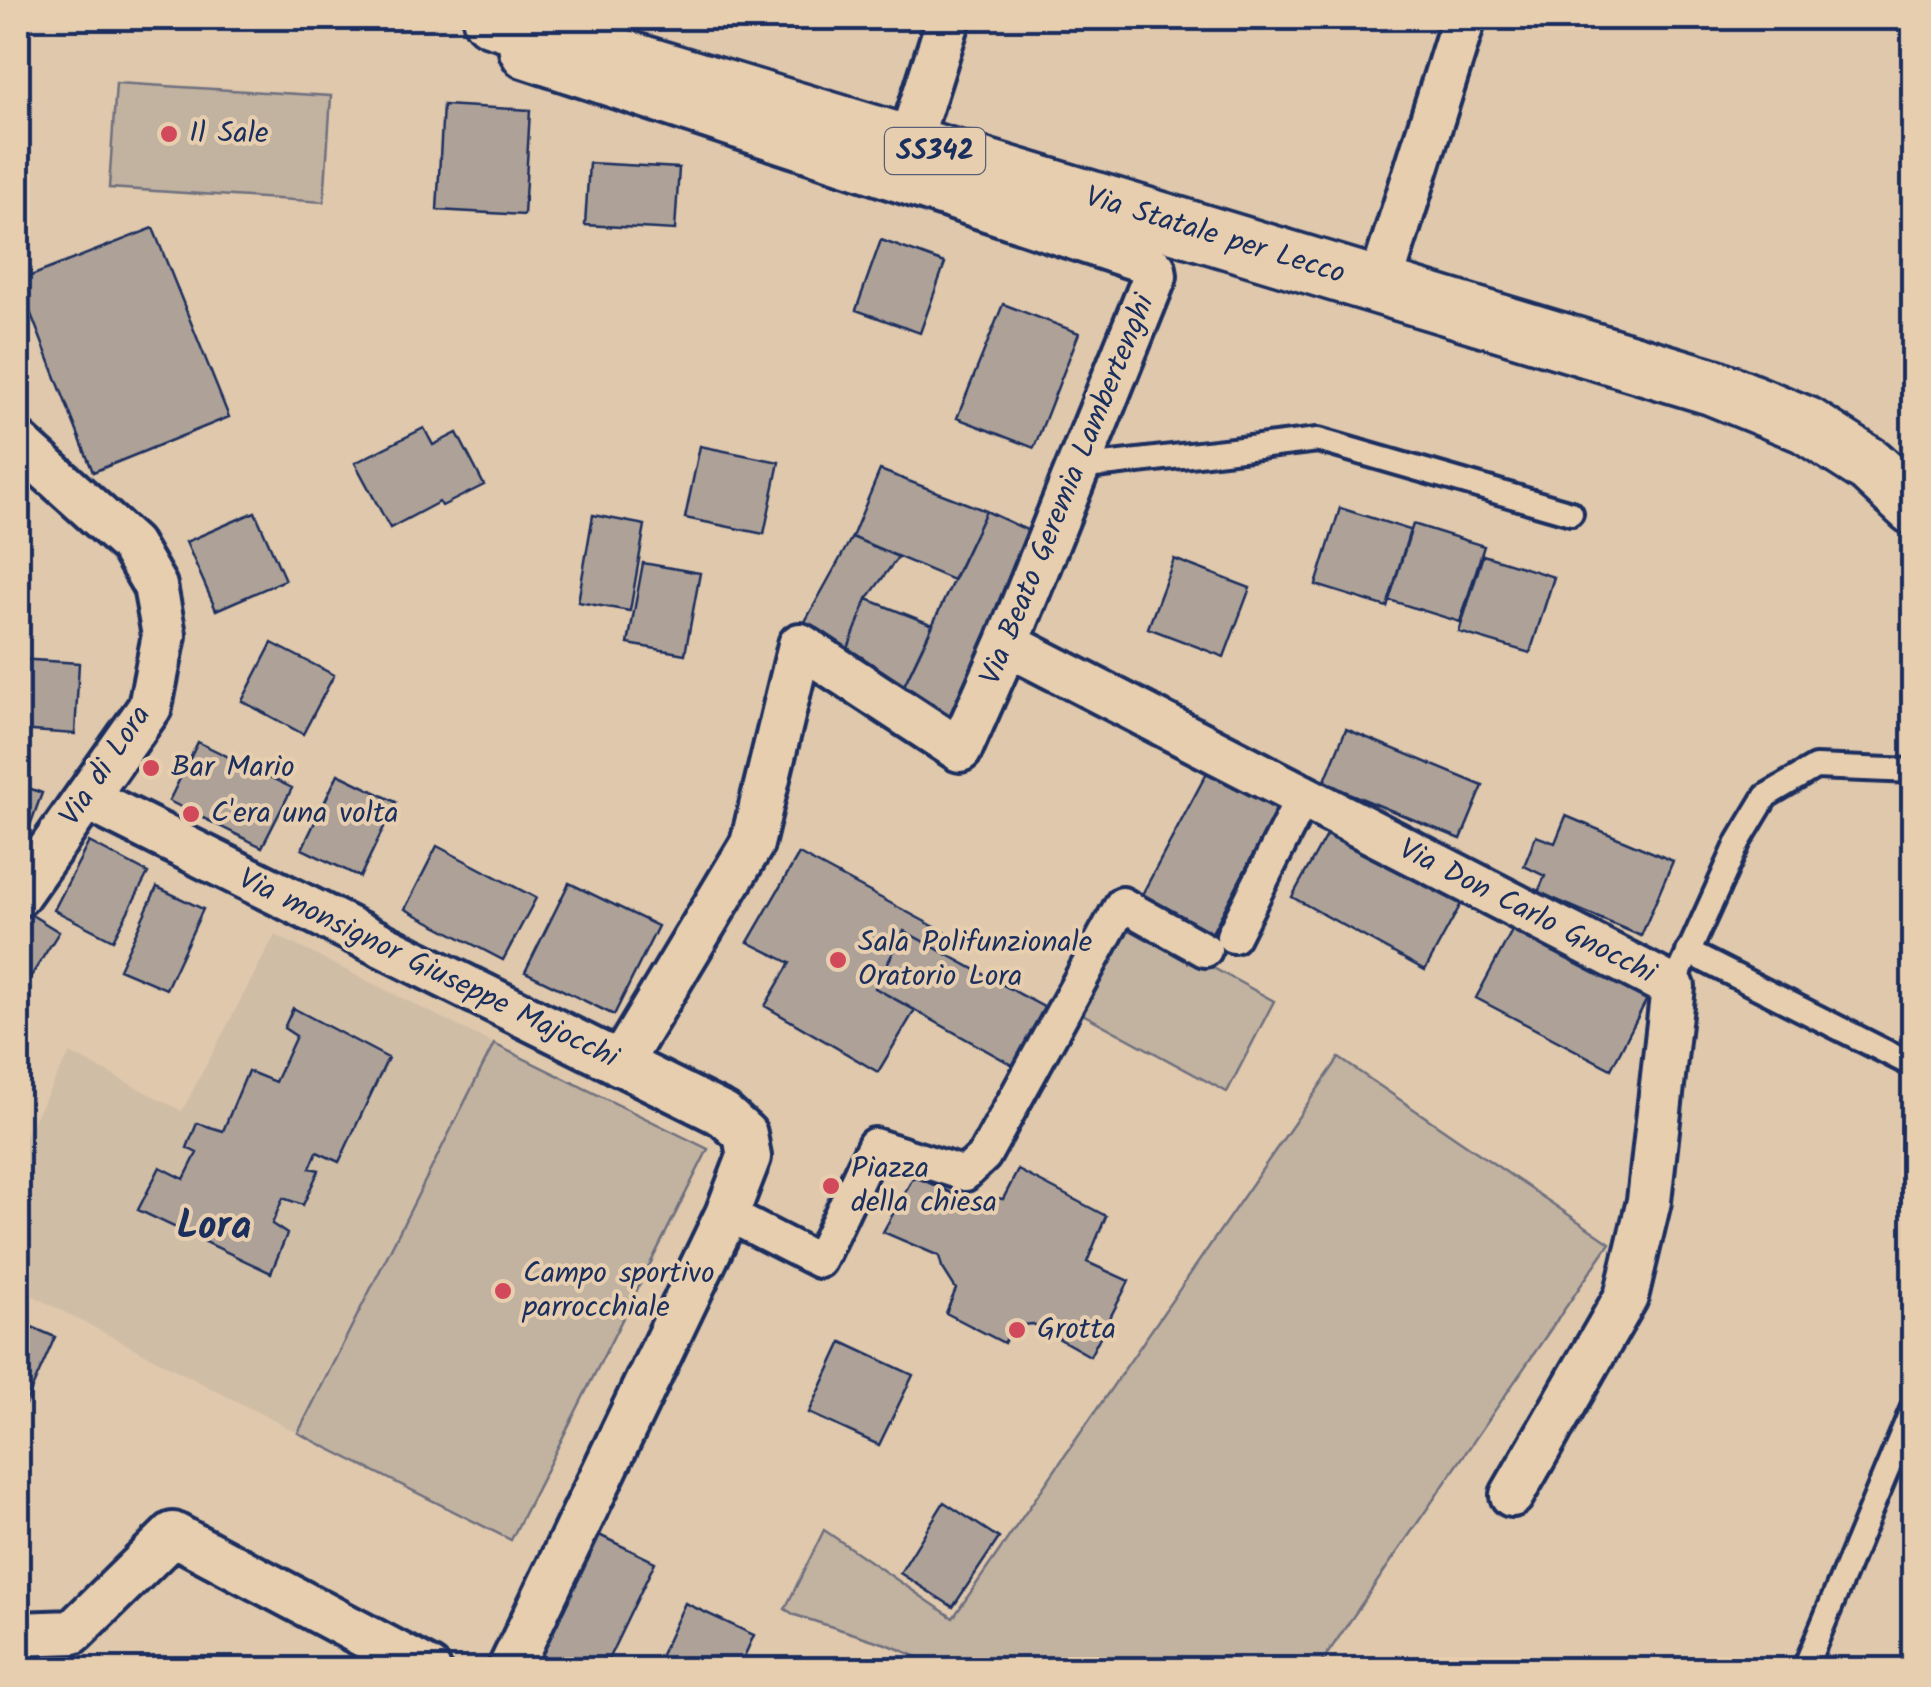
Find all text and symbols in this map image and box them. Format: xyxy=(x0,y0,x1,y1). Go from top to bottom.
place label: Il Sale xyxy=(189,110,269,158)
marker: Il Sale xyxy=(158,123,180,145)
road number: SS342 xyxy=(885,128,985,174)
street label: Via Statale per Lecco xyxy=(1079,174,1351,298)
street label: Via Beato Geremia Lambertenghi xyxy=(968,286,1169,693)
street label: Via di Lora xyxy=(48,696,164,836)
place label: Bar Mario xyxy=(171,744,295,792)
marker: Bar Mario xyxy=(140,757,162,779)
place label: C'era una volta xyxy=(211,790,399,838)
marker: C'era una volta xyxy=(180,803,202,825)
street label: Via Don Carlo Gnocchi xyxy=(1390,826,1666,998)
street label: Via monsignor Giuseppe Majocchi xyxy=(230,856,628,1083)
place label: Sala Polifunzionale Oratorio Lora xyxy=(858,919,1092,1001)
marker: Sala Polifunzionale Oratorio Lora xyxy=(827,949,849,971)
place label: Piazza della chiesa xyxy=(851,1145,997,1227)
marker: Piazza della chiesa xyxy=(820,1175,842,1197)
district label: Lora xyxy=(177,1195,251,1259)
place label: Campo sportivo parrocchiale xyxy=(521,1250,715,1332)
marker: Campo sportivo parrocchiale xyxy=(492,1280,514,1302)
place label: Grotta xyxy=(1037,1306,1116,1354)
marker: Grotta xyxy=(1006,1319,1028,1341)

